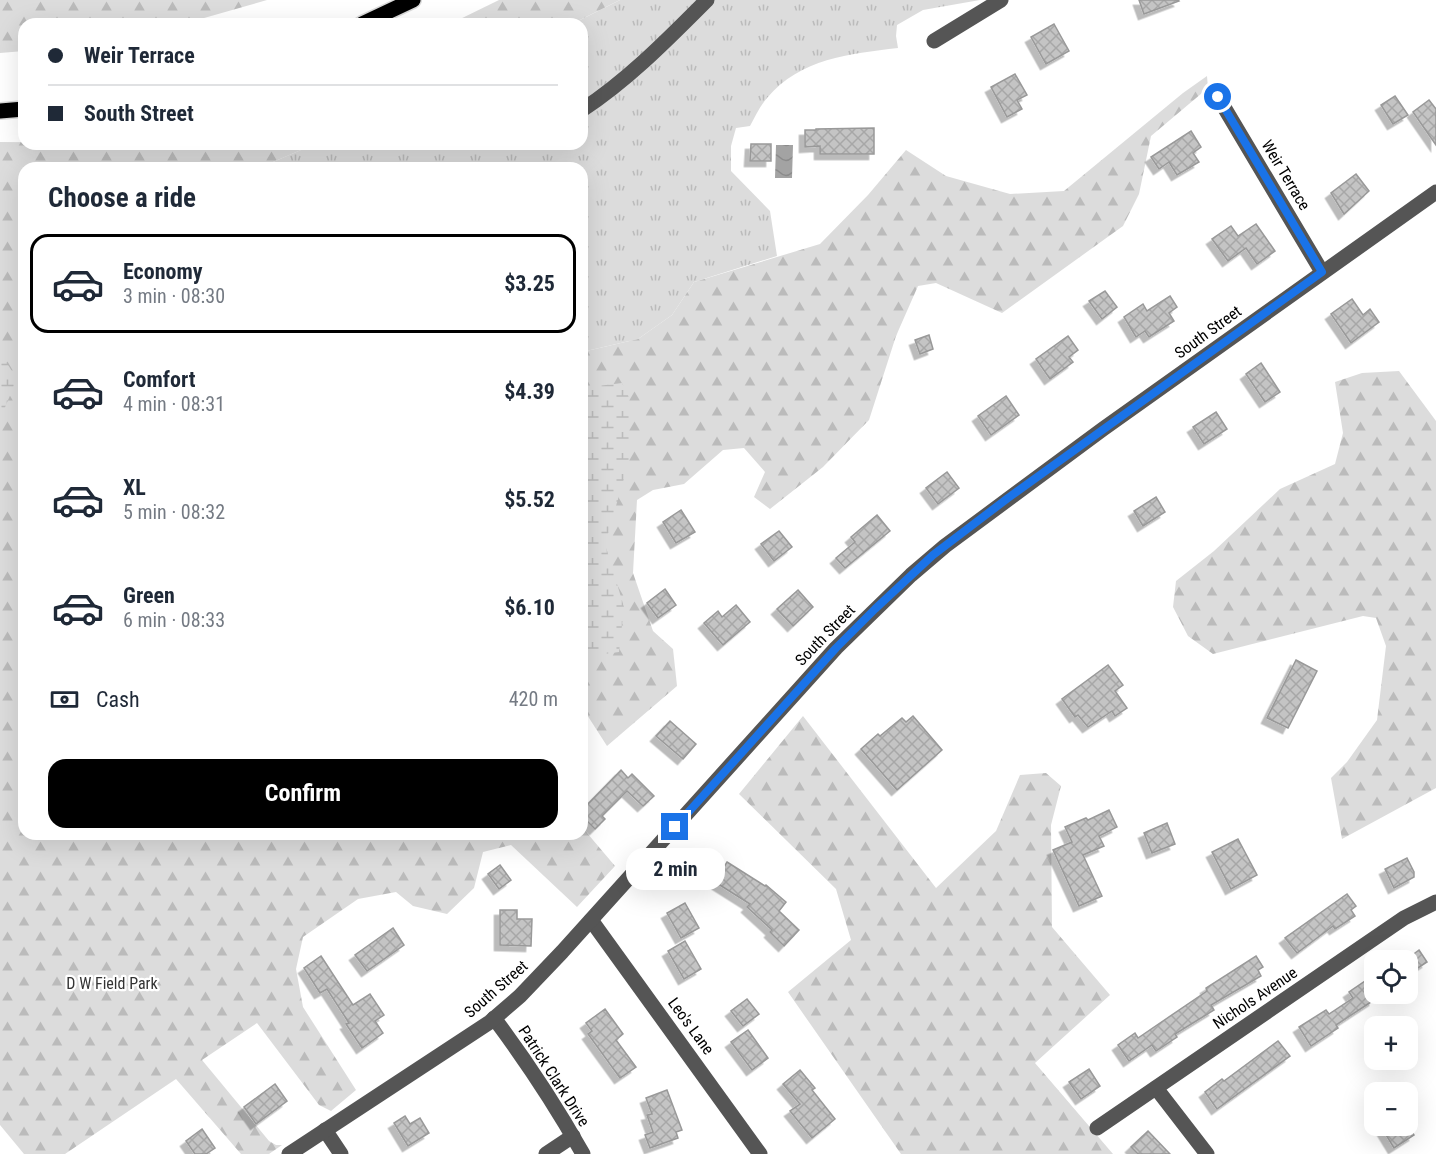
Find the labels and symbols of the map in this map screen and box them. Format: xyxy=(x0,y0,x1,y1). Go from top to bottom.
route start xyxy=(1204,83,1231,110)
street label: Weir Terrace xyxy=(1258,137,1314,213)
street label: South Street xyxy=(1171,301,1245,363)
street label: South Street xyxy=(791,600,859,670)
route end xyxy=(661,813,688,840)
callout: 2 min xyxy=(626,848,724,890)
street label: South Street xyxy=(460,956,532,1022)
street label: Nichols Avenue xyxy=(1209,963,1301,1033)
park label: D W Field Park xyxy=(66,974,158,993)
street label: Leo's Lane xyxy=(664,994,718,1058)
street label: Patrick Clark Drive xyxy=(514,1022,594,1130)

